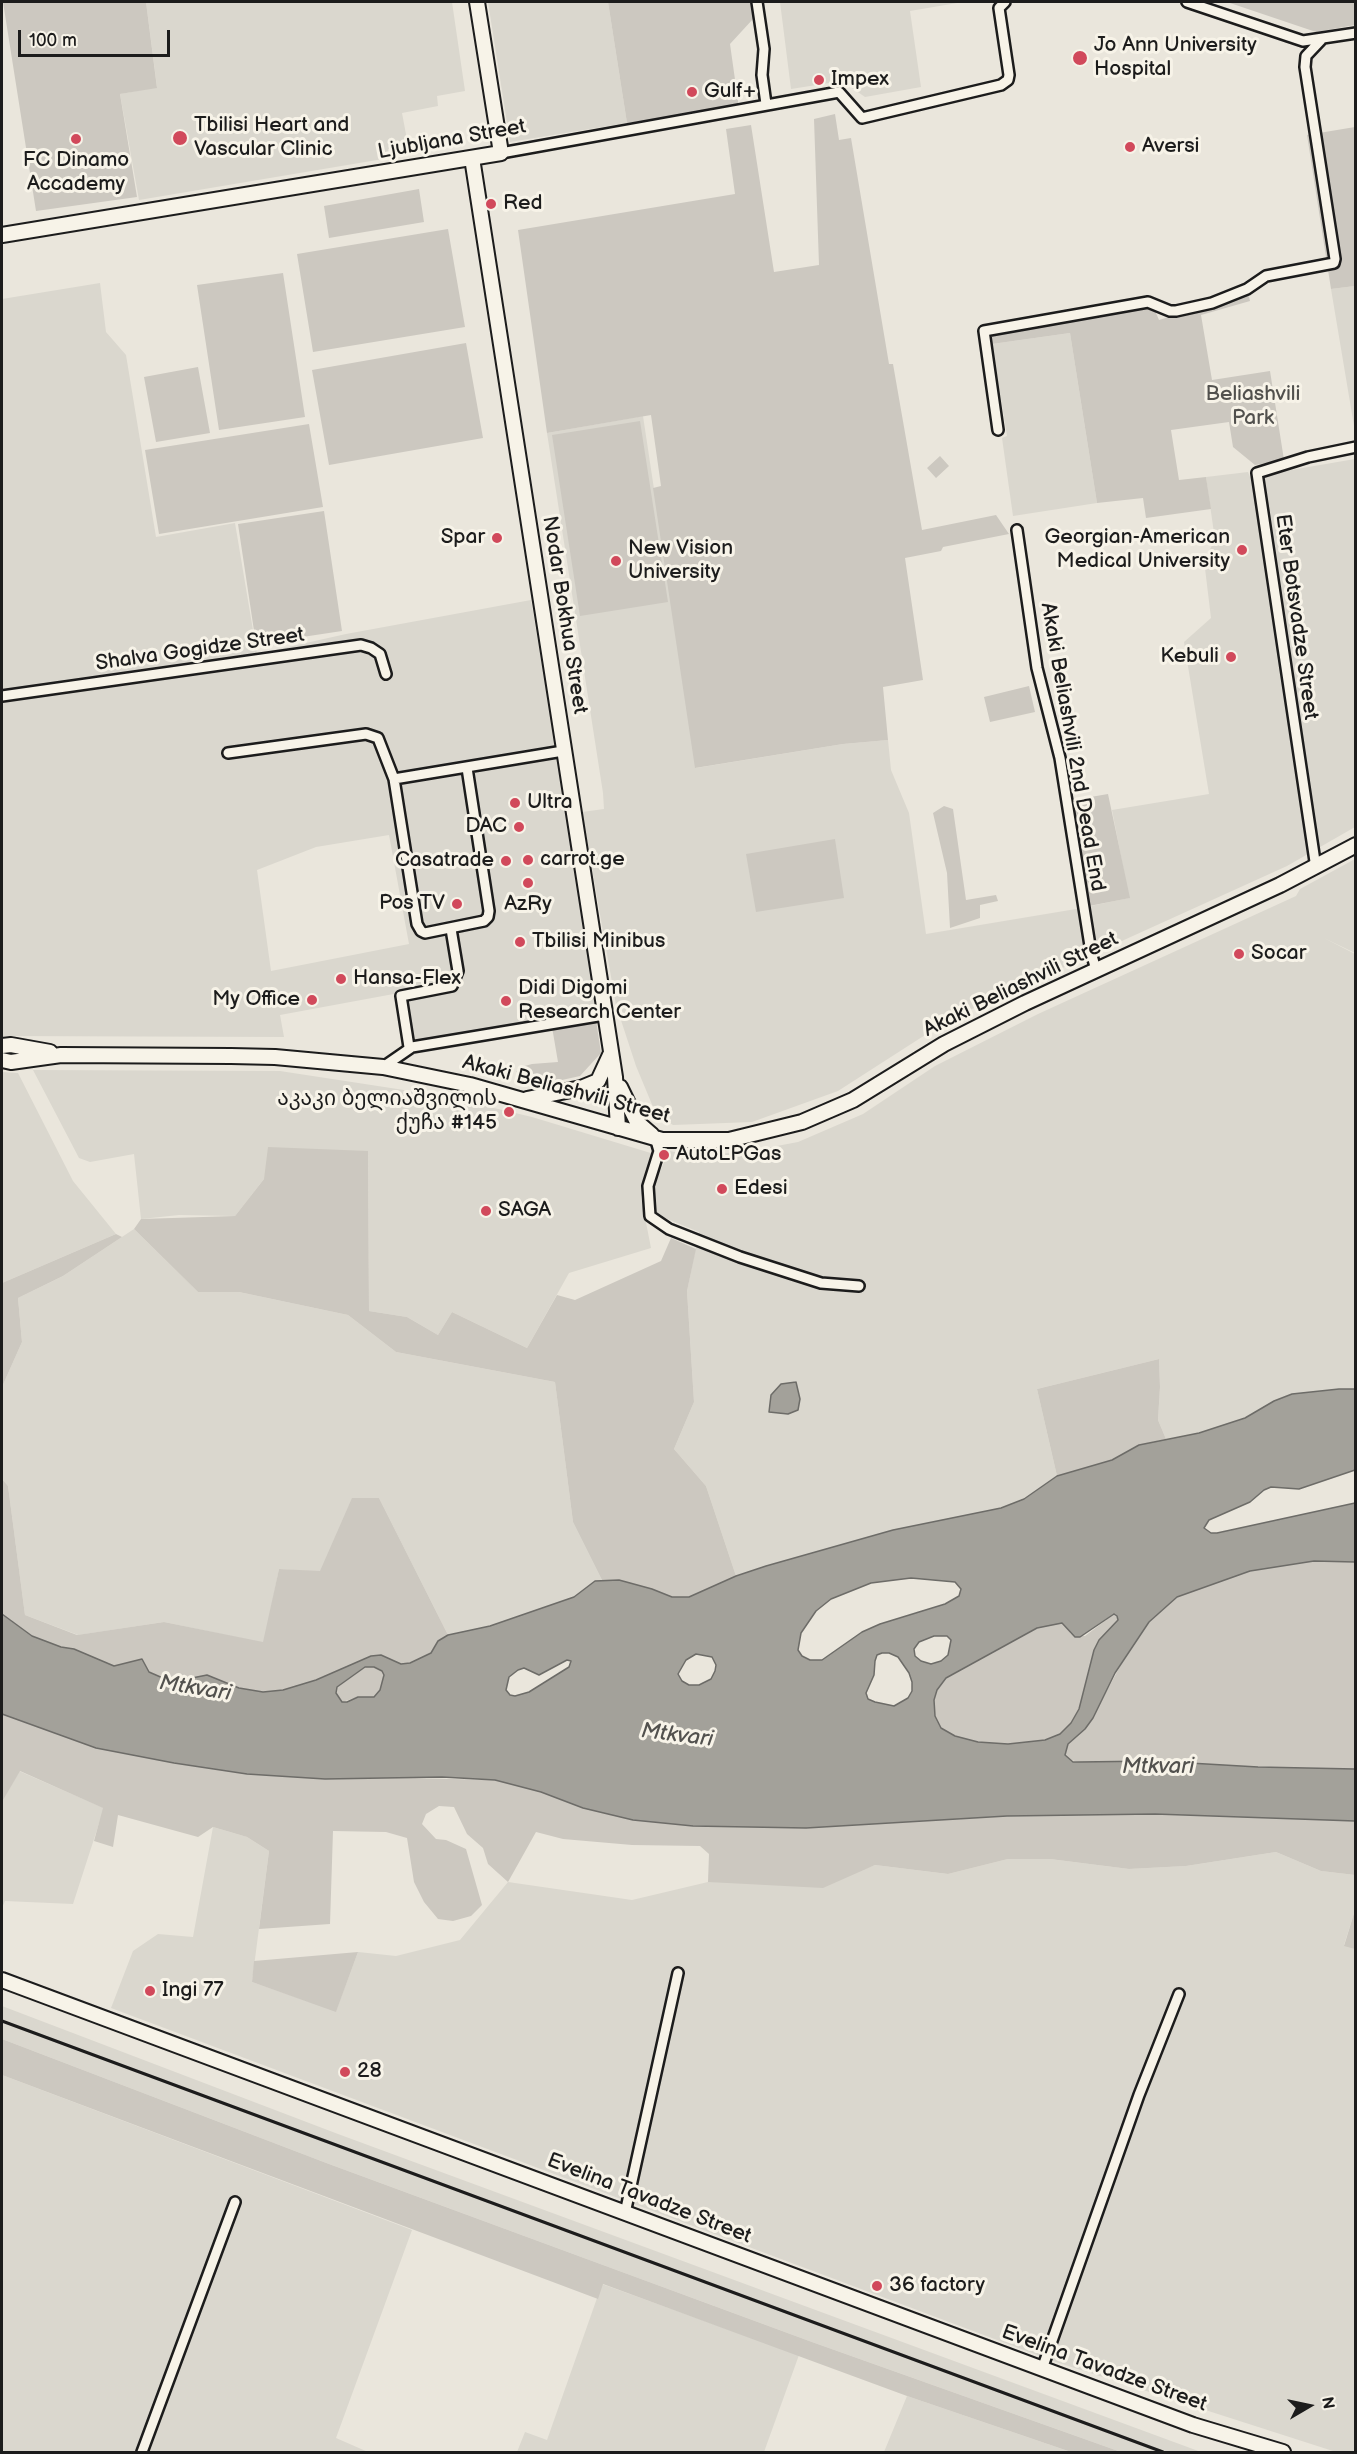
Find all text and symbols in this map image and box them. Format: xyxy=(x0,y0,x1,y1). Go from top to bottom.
scale bar xyxy=(21,18,172,56)
text: 100 m xyxy=(29,30,77,51)
place label: Jo Ann University Hospital xyxy=(1094,33,1257,83)
marker: Jo Ann University Hospital xyxy=(1071,49,1089,67)
place label: Impex xyxy=(831,67,889,93)
marker: Impex xyxy=(812,73,826,87)
place label: Gulf+ xyxy=(704,79,757,105)
marker: Gulf+ xyxy=(685,85,699,99)
place label: Tbilisi Heart and Vascular Clinic xyxy=(194,113,349,163)
street label: Ljubljana Street xyxy=(376,115,528,165)
marker: Tbilisi Heart and Vascular Clinic xyxy=(171,129,189,147)
marker: FC Dinamo Accademy xyxy=(69,132,83,146)
place label: Aversi xyxy=(1142,134,1199,160)
marker: Aversi xyxy=(1123,140,1137,154)
place label: FC Dinamo Accademy xyxy=(23,148,129,198)
place label: Red xyxy=(503,191,542,217)
marker: Red xyxy=(484,197,498,211)
park label: Beliashvili Park xyxy=(1206,382,1300,432)
street label: Eter Botsvadze Street xyxy=(1269,513,1323,721)
street label: Nodar Bokhua Street xyxy=(536,514,592,716)
place label: Spar xyxy=(441,525,485,551)
place label: Georgian-American Medical University xyxy=(1044,525,1230,575)
marker: Spar xyxy=(490,531,504,545)
place label: New Vision University xyxy=(628,536,733,586)
marker: Georgian-American Medical University xyxy=(1235,543,1249,557)
marker: New Vision University xyxy=(609,554,623,568)
street label: Akaki Beliashvili 2nd Dead End xyxy=(1034,601,1110,893)
street label: Shalva Gogidze Street xyxy=(94,623,306,677)
place label: Kebuli xyxy=(1160,644,1219,670)
marker: Kebuli xyxy=(1224,650,1238,664)
place label: Ultra xyxy=(527,790,573,816)
marker: Ultra xyxy=(508,796,522,810)
place label: DAC xyxy=(465,814,507,840)
marker: DAC xyxy=(512,820,526,834)
place label: carrot.ge xyxy=(540,847,625,873)
place label: Casatrade xyxy=(395,848,494,874)
marker: carrot.ge xyxy=(521,853,535,867)
marker: Casatrade xyxy=(499,854,513,868)
marker: AzRy xyxy=(521,876,535,890)
place label: Pos TV xyxy=(379,891,445,917)
place label: AzRy xyxy=(504,892,552,918)
marker: Pos TV xyxy=(450,897,464,911)
street label: Akaki Beliashvili Street xyxy=(919,927,1123,1043)
place label: Tbilisi Minibus xyxy=(532,929,665,955)
marker: Tbilisi Minibus xyxy=(513,935,527,949)
place label: Socar xyxy=(1251,941,1306,967)
marker: Socar xyxy=(1232,947,1246,961)
place label: Hansa-Flex xyxy=(353,966,461,992)
marker: Hansa-Flex xyxy=(334,972,348,986)
place label: Didi Digomi Research Center xyxy=(518,976,681,1026)
place label: My Office xyxy=(212,987,300,1013)
marker: My Office xyxy=(305,993,319,1007)
marker: Didi Digomi Research Center xyxy=(499,994,513,1008)
street label: Akaki Beliashvili Street xyxy=(459,1050,673,1130)
place label: აკაკი ბელიაშვილის ქუჩა #145 xyxy=(277,1087,497,1137)
marker: აკაკი ბელიაშვილის ქუჩა #145 xyxy=(502,1105,516,1119)
place label: AutoLPGas xyxy=(676,1142,781,1168)
marker: AutoLPGas xyxy=(657,1148,671,1162)
place label: Edesi xyxy=(734,1176,788,1202)
marker: Edesi xyxy=(715,1182,729,1196)
place label: SAGA xyxy=(498,1198,551,1224)
marker: SAGA xyxy=(479,1204,493,1218)
water label: Mtkvari xyxy=(157,1670,233,1708)
water label: Mtkvari xyxy=(640,1719,714,1753)
water label: Mtkvari xyxy=(1122,1754,1194,1780)
place label: Ingi 77 xyxy=(162,1978,224,2004)
marker: Ingi 77 xyxy=(143,1984,157,1998)
place label: 28 xyxy=(357,2059,382,2085)
marker: 28 xyxy=(338,2065,352,2079)
street label: Evelina Tavadze Street xyxy=(543,2148,755,2250)
place label: 36 factory xyxy=(889,2273,985,2299)
marker: 36 factory xyxy=(870,2279,884,2293)
street label: Evelina Tavadze Street xyxy=(998,2320,1210,2418)
north arrow xyxy=(1279,2376,1339,2436)
text: N xyxy=(1317,2396,1338,2411)

